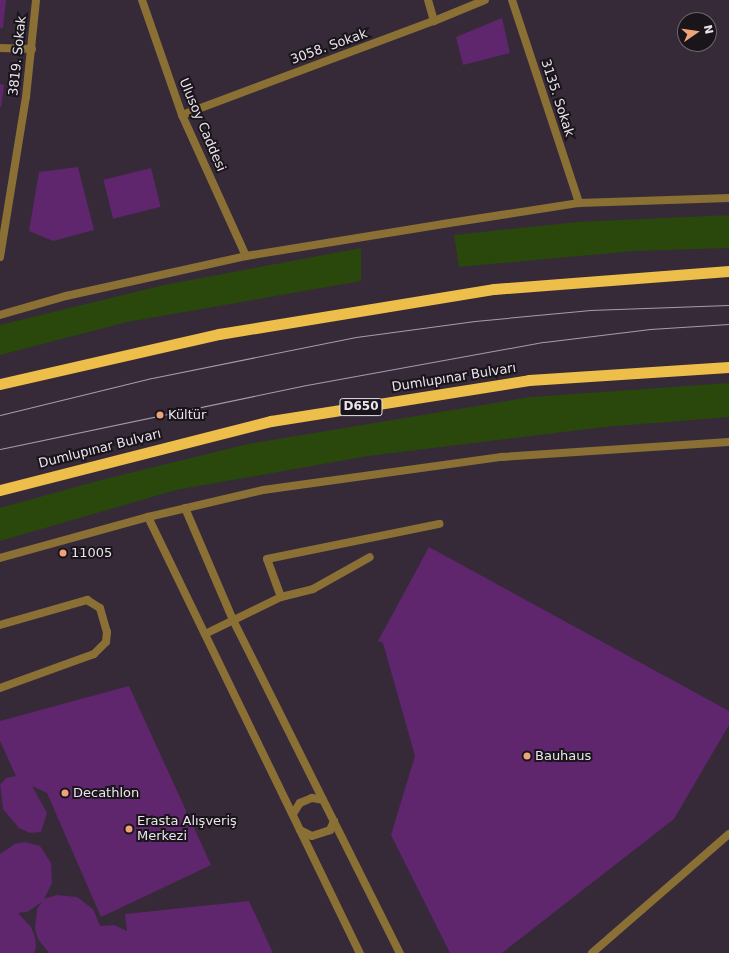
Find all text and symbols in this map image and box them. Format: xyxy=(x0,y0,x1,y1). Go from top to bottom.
north arrow xyxy=(677,12,717,52)
street label: 3819. Sokak xyxy=(6,15,30,97)
text: N xyxy=(701,23,716,35)
street label: 3058. Sokak xyxy=(289,26,369,68)
street label: 3135. Sokak xyxy=(537,57,577,139)
street label: Ulusoy Caddesi xyxy=(175,76,229,174)
street label: Dumlupınar Bulvarı xyxy=(391,360,517,396)
road number: D650 xyxy=(339,397,383,417)
place label: Kültür xyxy=(168,407,206,423)
marker: Kültür xyxy=(155,410,165,420)
street label: Dumlupınar Bulvarı xyxy=(37,426,163,472)
place label: 11005 xyxy=(71,545,112,561)
marker: 11005 xyxy=(58,548,68,558)
place label: Bauhaus xyxy=(535,748,591,764)
marker: Bauhaus xyxy=(522,751,532,761)
place label: Decathlon xyxy=(73,785,139,801)
marker: Decathlon xyxy=(60,788,70,798)
place label: Erasta Alışveriş Merkezi xyxy=(137,814,237,845)
marker: Erasta Alışveriş Merkezi xyxy=(124,824,134,834)

